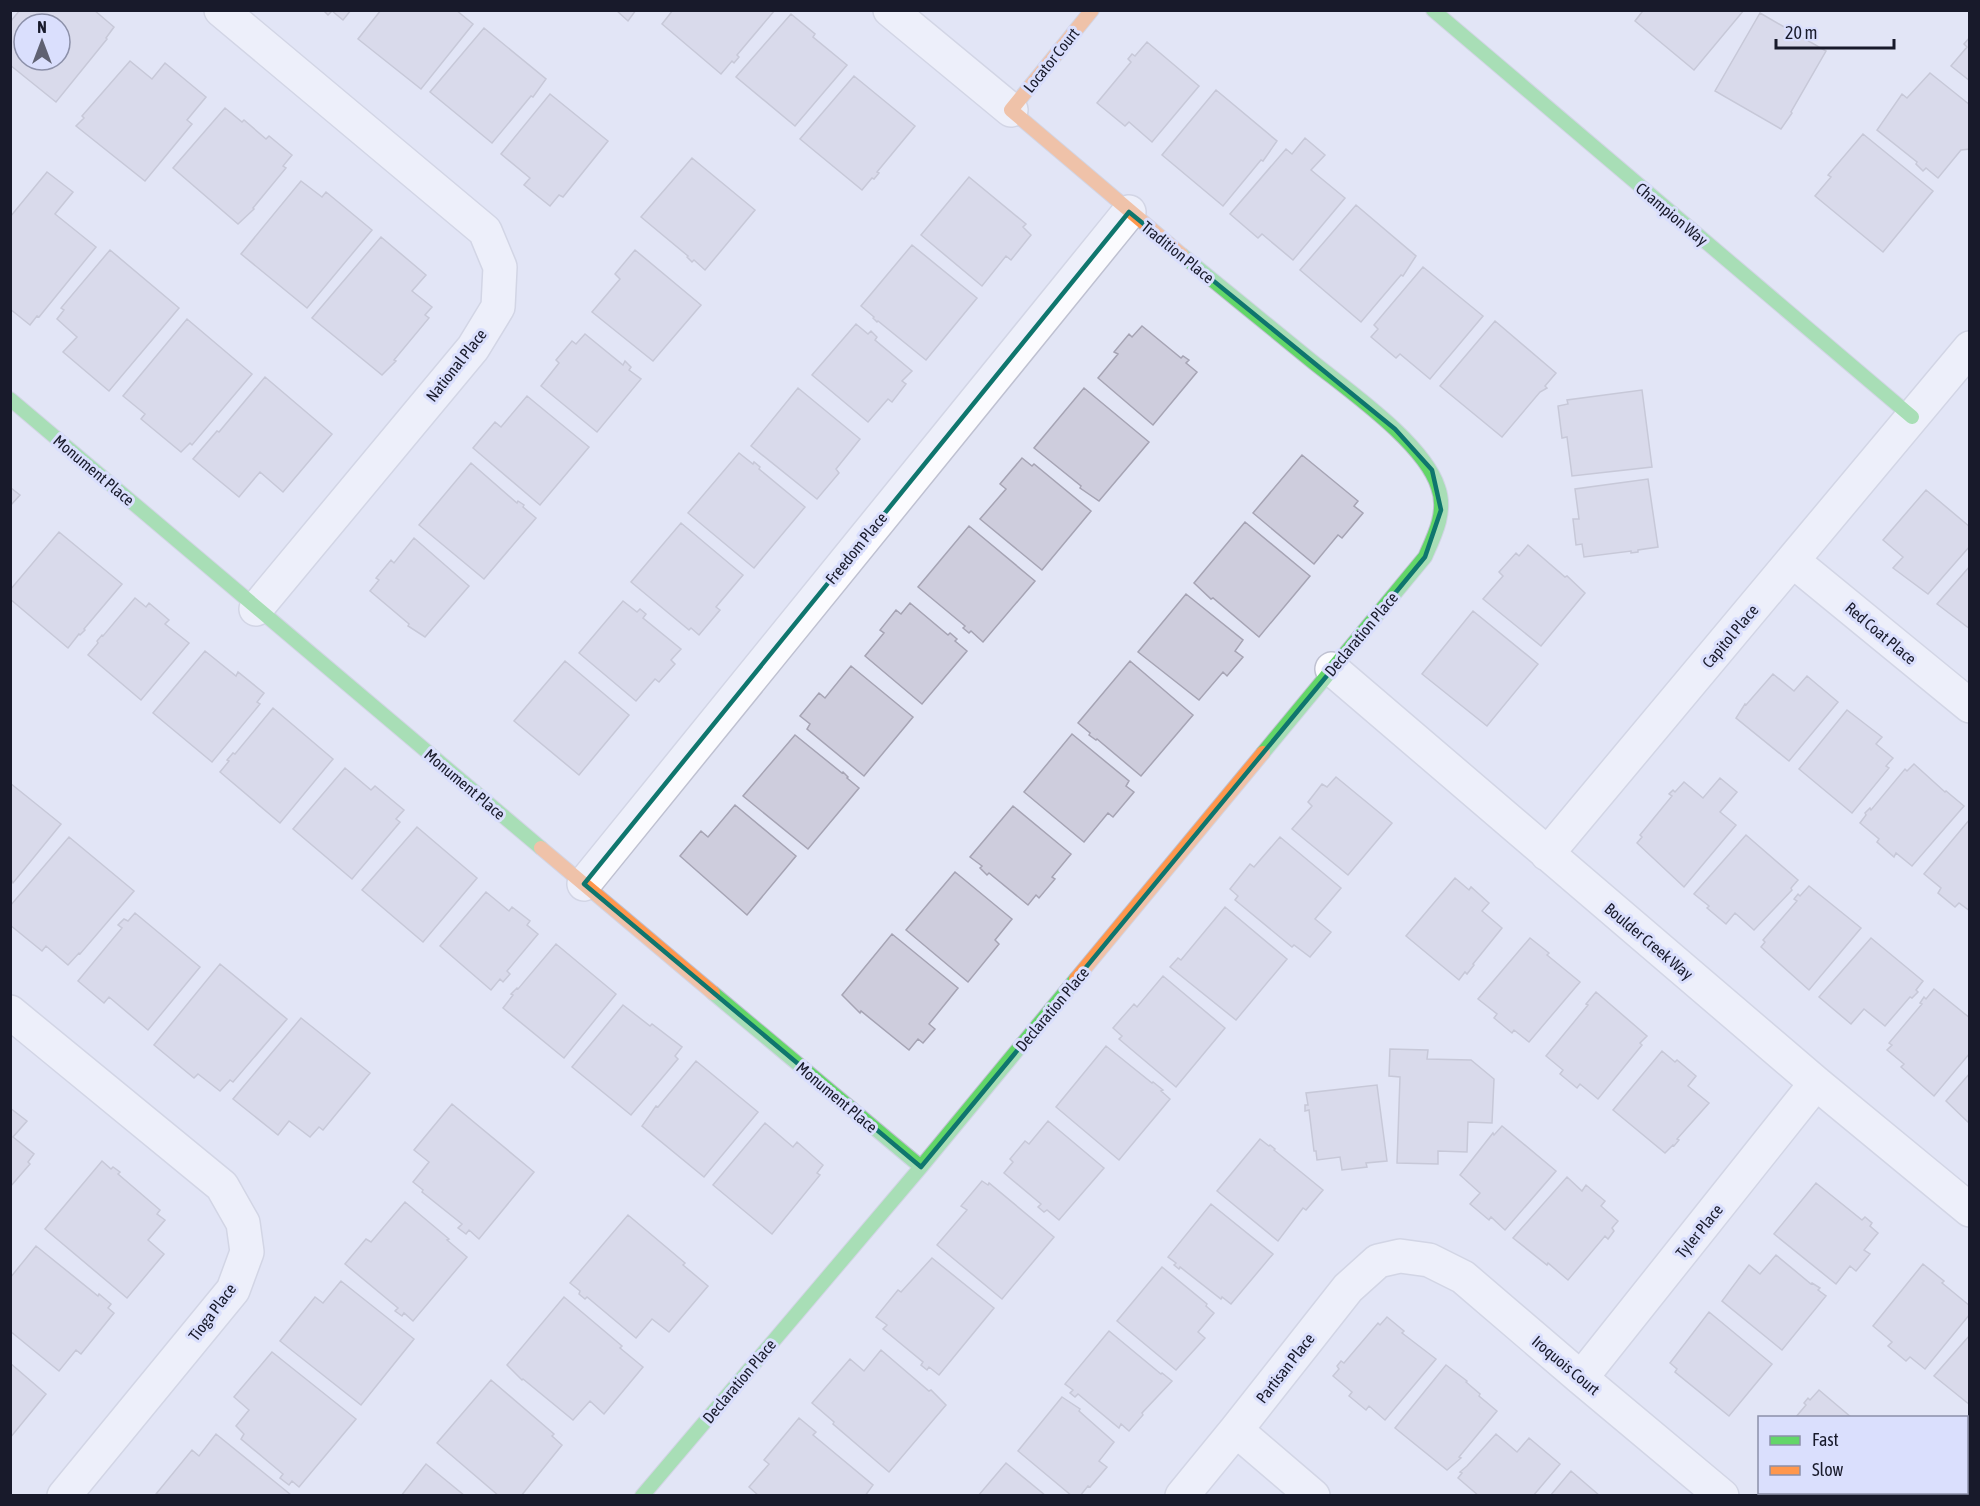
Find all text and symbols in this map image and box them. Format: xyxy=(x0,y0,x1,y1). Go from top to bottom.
north arrow xyxy=(12,12,72,72)
scale bar xyxy=(1776,12,1894,50)
text: N xyxy=(37,18,47,36)
text: 20 m xyxy=(1785,22,1817,43)
street label: Locator Court xyxy=(1020,24,1083,96)
street label: Champion Way xyxy=(1632,179,1712,250)
street label: Tradition Place xyxy=(1138,217,1218,287)
street label: National Place xyxy=(422,325,490,405)
street label: Monument Place xyxy=(50,431,138,509)
street label: Freedom Place xyxy=(822,509,890,587)
street label: Declaration Place xyxy=(1321,588,1401,680)
street label: Red Coat Place xyxy=(1842,598,1920,668)
street label: Capitol Place xyxy=(1698,601,1762,672)
street label: Monument Place xyxy=(421,745,509,823)
street label: Boulder Creek Way xyxy=(1601,899,1697,984)
street label: Declaration Place xyxy=(1012,963,1092,1055)
street label: Monument Place xyxy=(793,1058,881,1136)
street label: Tyler Place xyxy=(1672,1200,1727,1262)
street label: Tioga Place xyxy=(185,1280,240,1345)
street label: Partisan Place xyxy=(1252,1330,1318,1406)
street label: Iroquois Court xyxy=(1528,1332,1604,1399)
street label: Declaration Place xyxy=(699,1335,779,1427)
legend xyxy=(1758,1416,1968,1494)
text: Fast xyxy=(1812,1429,1839,1450)
text: Slow xyxy=(1812,1459,1843,1480)

